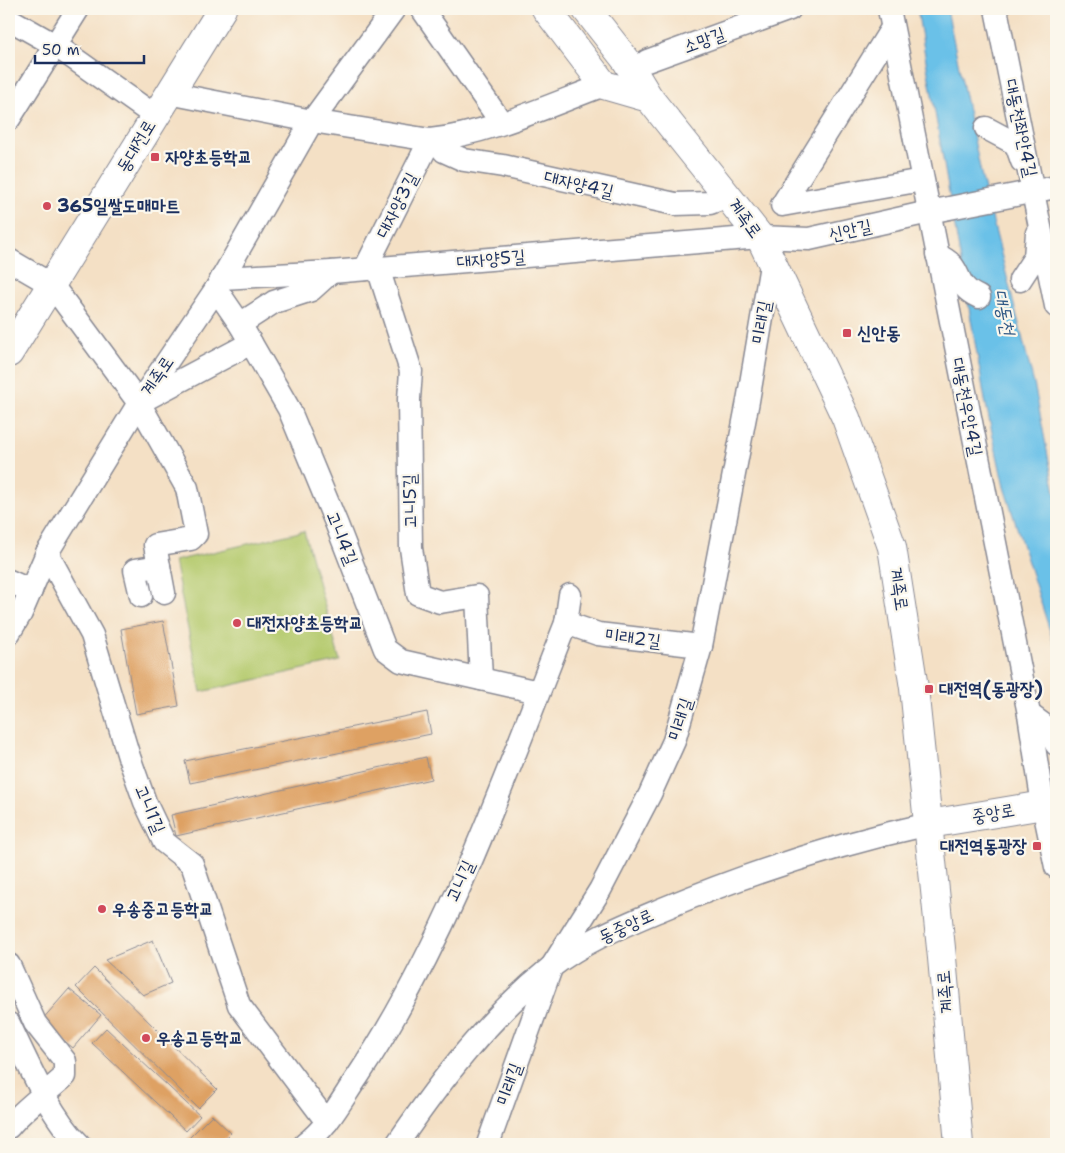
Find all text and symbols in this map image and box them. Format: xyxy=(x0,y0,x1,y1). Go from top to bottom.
street label: 소망길 xyxy=(679,21,729,59)
scale bar xyxy=(35,32,144,64)
text: 50 m xyxy=(42,40,80,60)
street label: 대동천좌안4길 xyxy=(999,77,1043,180)
street label: 동대전로 xyxy=(111,115,161,177)
place label: 자양초등학교 xyxy=(165,145,252,169)
marker: 자양초등학교 xyxy=(149,151,161,163)
street label: 대자양4길 xyxy=(542,164,617,204)
street label: 대자양3길 xyxy=(370,168,424,242)
street label: 계족로 xyxy=(723,193,767,243)
place label: 365일쌀도매마트 xyxy=(57,194,180,218)
marker: 365일쌀도매마트 xyxy=(41,200,53,212)
street label: 신안길 xyxy=(826,213,874,247)
street label: 대자양5길 xyxy=(456,244,527,274)
water label: 대동천 xyxy=(988,287,1021,339)
street label: 미래길 xyxy=(745,298,777,345)
place label: 신안동 xyxy=(857,321,900,345)
marker: 신안동 xyxy=(841,327,853,339)
street label: 계족로 xyxy=(135,351,179,401)
street label: 대동천우안4길 xyxy=(946,356,988,459)
street label: 고니5길 xyxy=(398,473,422,528)
street label: 고니4길 xyxy=(320,508,364,569)
street label: 계족로 xyxy=(884,566,914,612)
place label: 대전자양초등학교 xyxy=(247,611,363,635)
marker: 대전자양초등학교 xyxy=(231,617,243,629)
street label: 미래2길 xyxy=(604,623,663,653)
place label: 대전역(동광장) xyxy=(939,677,1043,701)
marker: 대전역(동광장) xyxy=(923,683,935,695)
street label: 미래길 xyxy=(662,694,698,743)
street label: 고니1길 xyxy=(129,781,171,838)
street label: 중앙로 xyxy=(970,797,1016,829)
place label: 대전역동광장 xyxy=(940,834,1028,858)
marker: 대전역동광장 xyxy=(1031,840,1043,852)
street label: 고니길 xyxy=(440,856,480,906)
place label: 우송중고등학교 xyxy=(112,897,213,921)
marker: 우송중고등학교 xyxy=(96,903,108,915)
street label: 동중앙로 xyxy=(595,903,657,949)
street label: 계족로 xyxy=(931,969,959,1015)
place label: 우송고등학교 xyxy=(156,1026,243,1050)
marker: 우송고등학교 xyxy=(140,1032,152,1044)
street label: 미래길 xyxy=(490,1059,528,1109)

